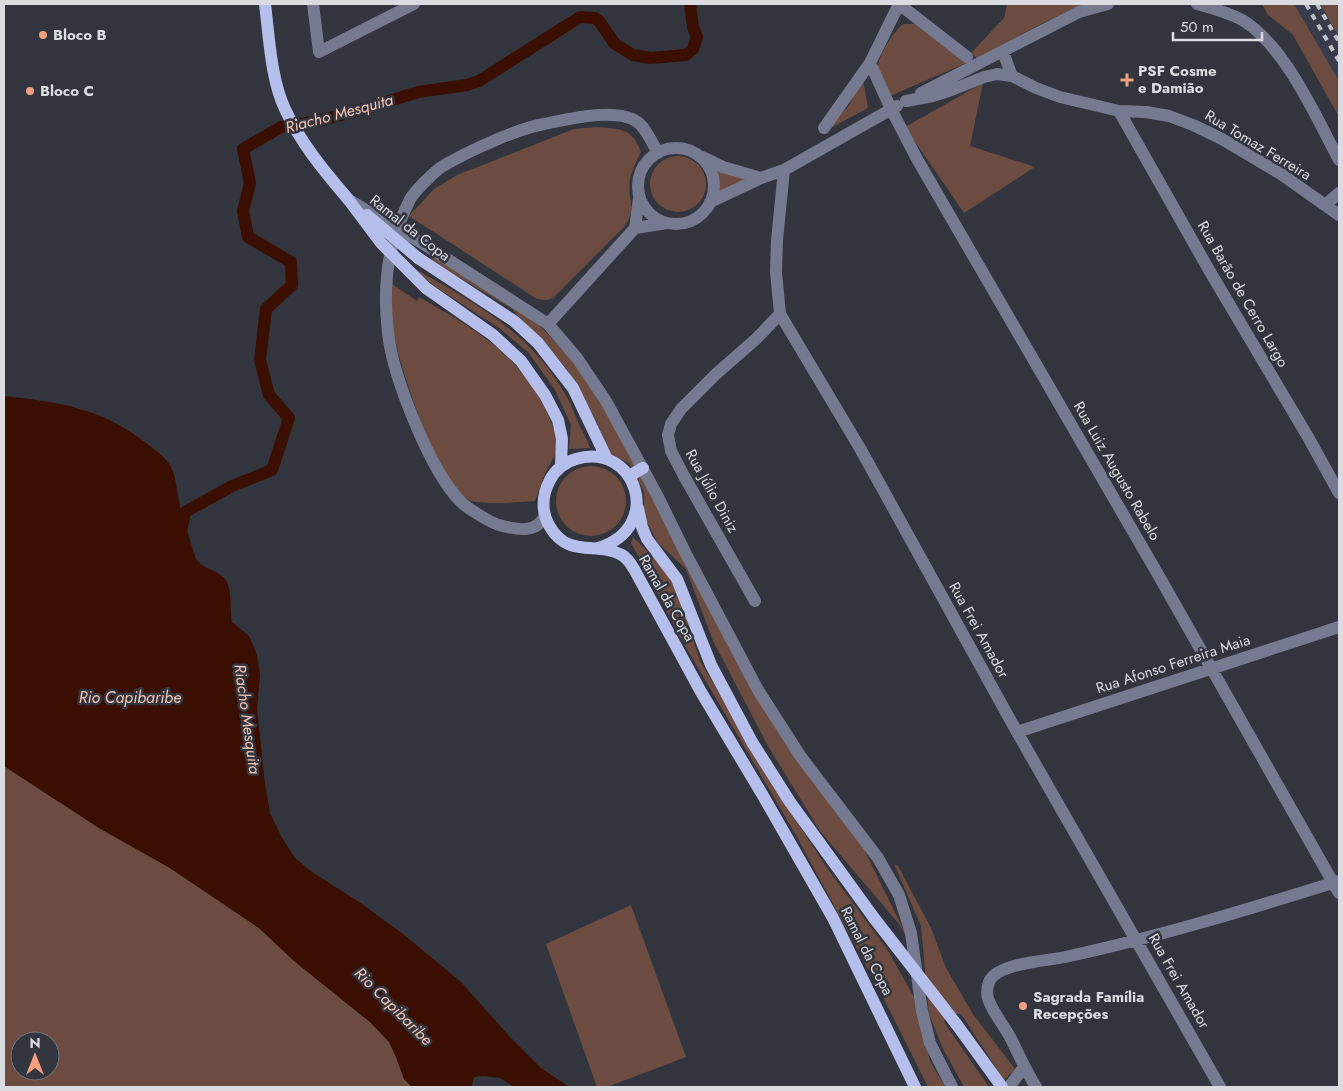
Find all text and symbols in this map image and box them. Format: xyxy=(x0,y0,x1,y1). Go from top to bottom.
scale bar xyxy=(1173,10,1262,42)
text: 50 m xyxy=(1180,16,1214,38)
place label: Bloco B xyxy=(53,24,107,46)
marker: Bloco B xyxy=(37,29,49,41)
place label: PSF Cosme e Damião xyxy=(1138,60,1217,99)
marker: PSF Cosme e Damião xyxy=(1120,73,1134,87)
place label: Bloco C xyxy=(40,80,94,102)
marker: Bloco C xyxy=(24,85,36,97)
water label: Riacho Mesquita xyxy=(283,88,396,139)
street label: Rua Tomaz Ferreira xyxy=(1201,104,1315,186)
street label: Ramal da Copa xyxy=(365,189,455,267)
street label: Rua Barão de Cerro Largo xyxy=(1192,217,1294,371)
street label: Rua Luiz Augusto Rabelo xyxy=(1068,397,1166,545)
street label: Rua Júlio Diniz xyxy=(680,445,744,537)
street label: Ramal da Copa xyxy=(633,551,701,645)
street label: Rua Frei Amador xyxy=(943,578,1015,683)
street label: Rua Afonso Ferreira Maia xyxy=(1093,629,1253,699)
water label: Riacho Mesquita xyxy=(228,663,267,776)
water label: Rio Capibaribe xyxy=(79,686,181,709)
street label: Ramal da Copa xyxy=(835,903,899,999)
street label: Rua Frei Amador xyxy=(1143,929,1216,1034)
water label: Rio Capibaribe xyxy=(349,962,438,1051)
place label: Sagrada Família Recepções xyxy=(1033,986,1144,1025)
marker: Sagrada Família Recepções xyxy=(1017,1000,1029,1012)
north arrow xyxy=(10,1031,60,1081)
text: N xyxy=(29,1033,41,1053)

